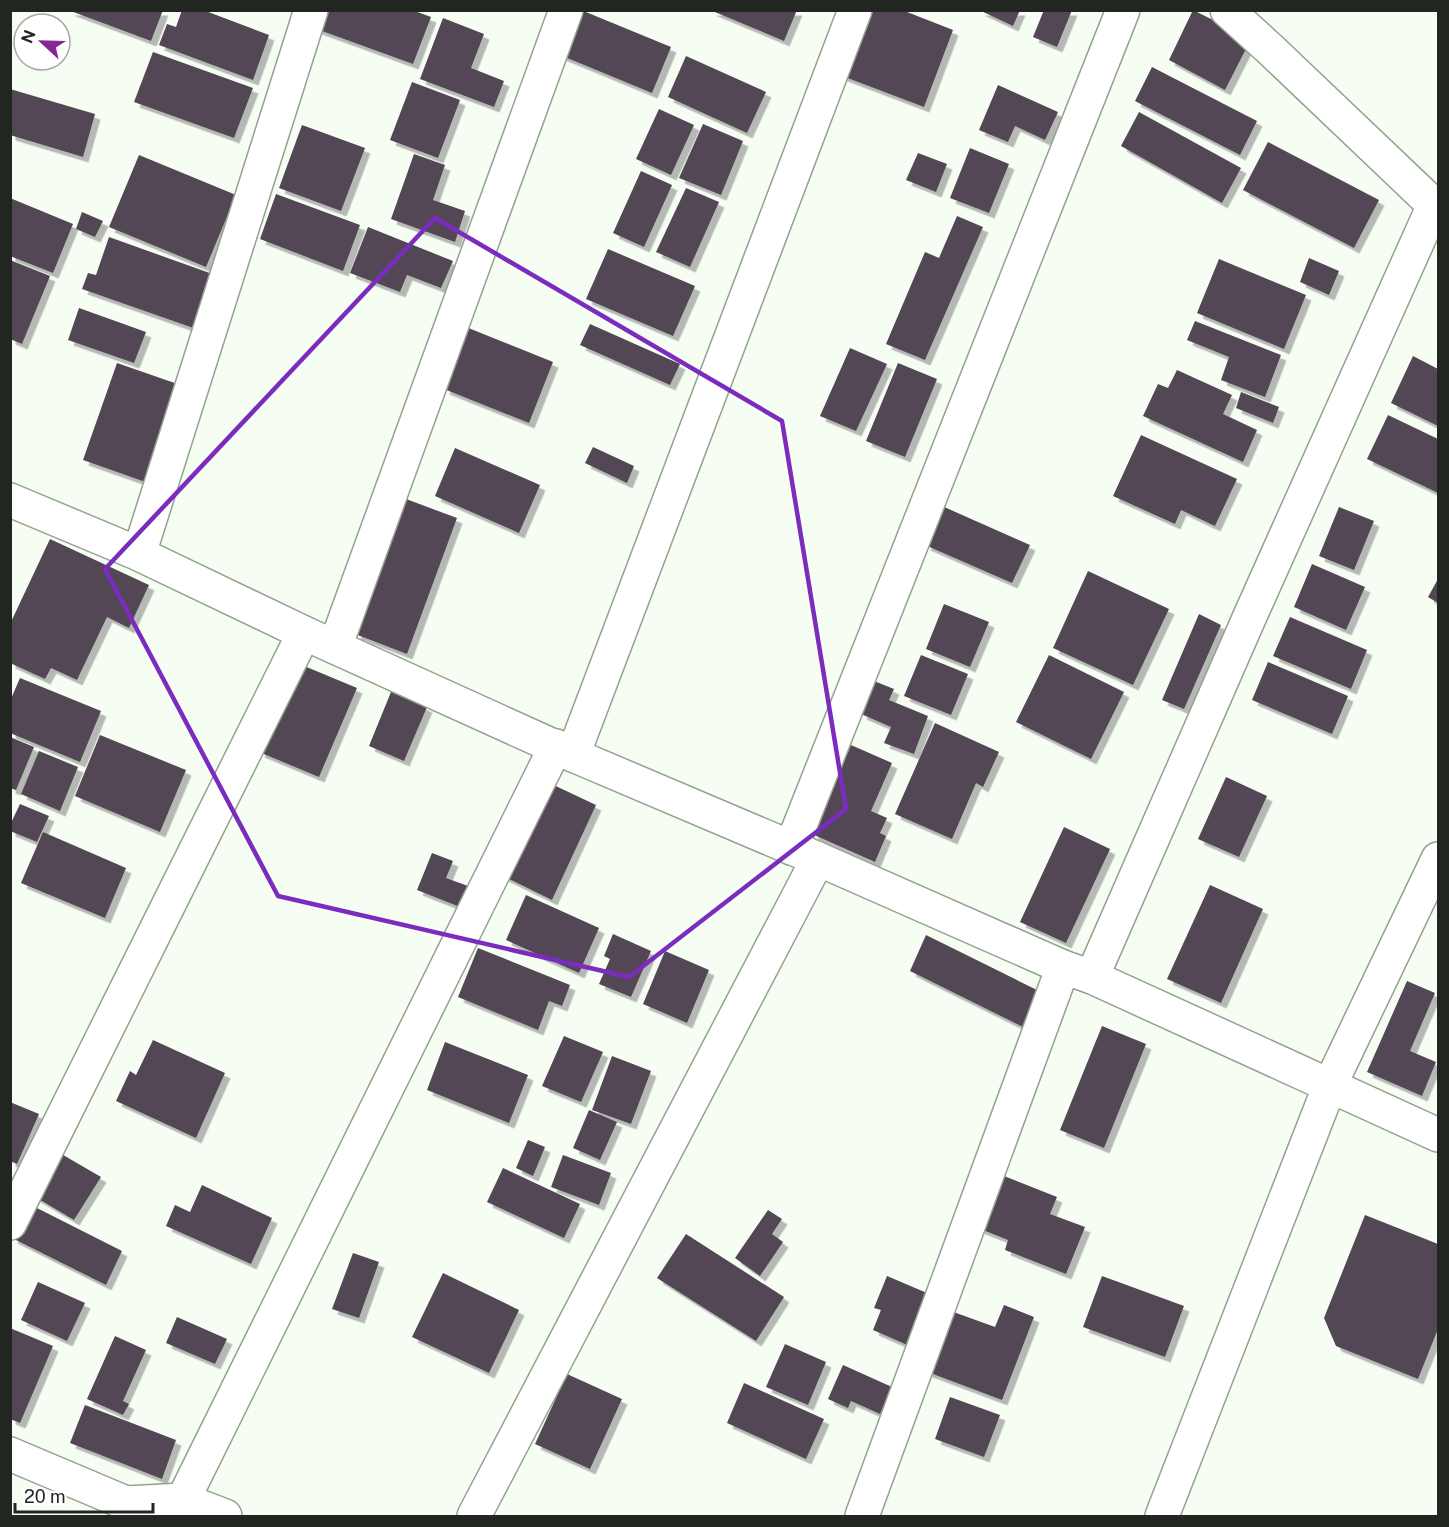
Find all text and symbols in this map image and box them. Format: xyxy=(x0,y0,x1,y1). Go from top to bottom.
north arrow xyxy=(12,12,72,72)
text: N xyxy=(17,27,40,46)
scale bar xyxy=(15,1476,153,1514)
text: 20 m xyxy=(24,1486,66,1507)

